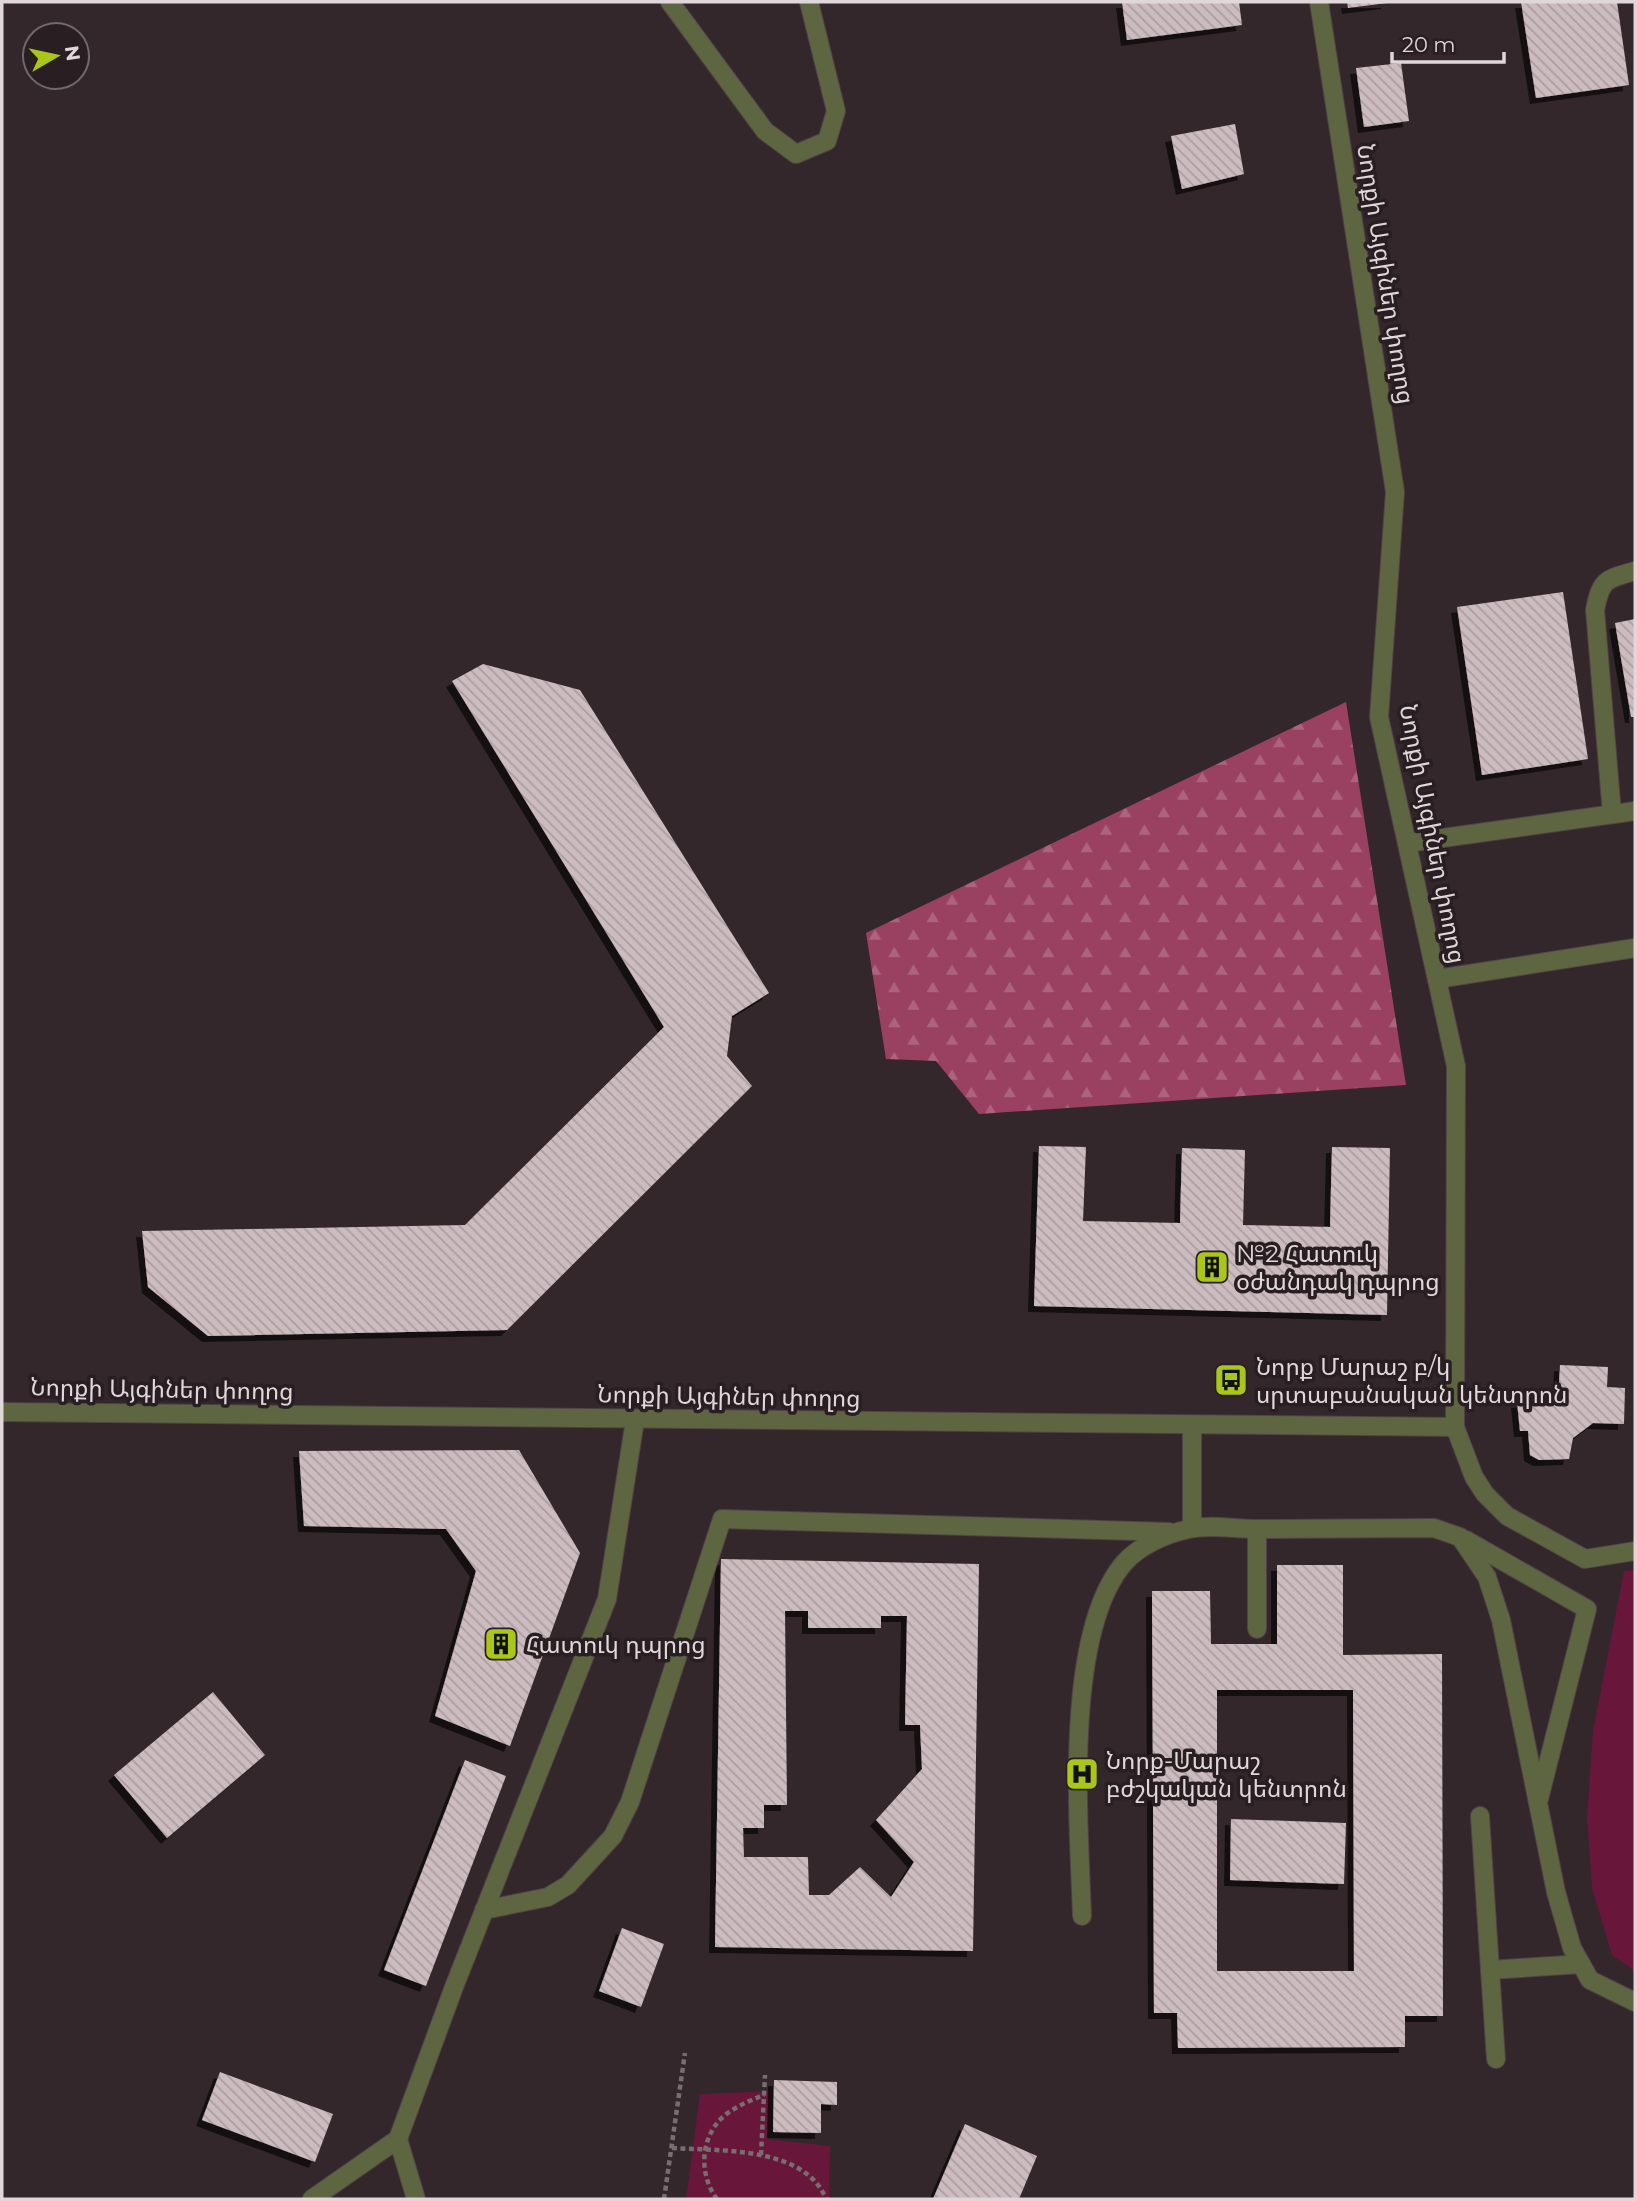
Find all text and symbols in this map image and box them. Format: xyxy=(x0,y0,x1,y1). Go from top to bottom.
north arrow xyxy=(21,21,91,91)
scale bar xyxy=(1392,21,1504,65)
text: 20 m xyxy=(1402,32,1456,57)
text: N xyxy=(60,44,85,63)
street label: Նորքի Այգիներ փողոց xyxy=(1351,142,1421,406)
street label: Նորքի Այգիներ փողոց xyxy=(1394,702,1472,966)
place label: №2 Հատուկ օժանդակ դպրոց xyxy=(1236,1239,1440,1296)
building icon: №2 Հատուկ օժանդակ դպրոց xyxy=(1193,1248,1231,1286)
place label: Նորք Մարաշ բ/կ սրտաբանական կենտրոն xyxy=(1256,1352,1567,1409)
bus stop icon: Նորք Մարաշ բ/կ սրտաբանական կենտրոն xyxy=(1212,1361,1250,1399)
street label: Նորքի Այգիներ փողոց xyxy=(30,1372,294,1406)
street label: Նորքի Այգիներ փողոց xyxy=(597,1379,861,1413)
building icon: Հատուկ դպրոց xyxy=(482,1625,520,1663)
place label: Հատուկ դպրոց xyxy=(526,1630,706,1659)
place label: Նորք-Մարաշ բժշկական կենտրոն xyxy=(1106,1746,1347,1803)
hospital icon: Նորք-Մարաշ բժշկական կենտրոն xyxy=(1063,1755,1101,1793)

